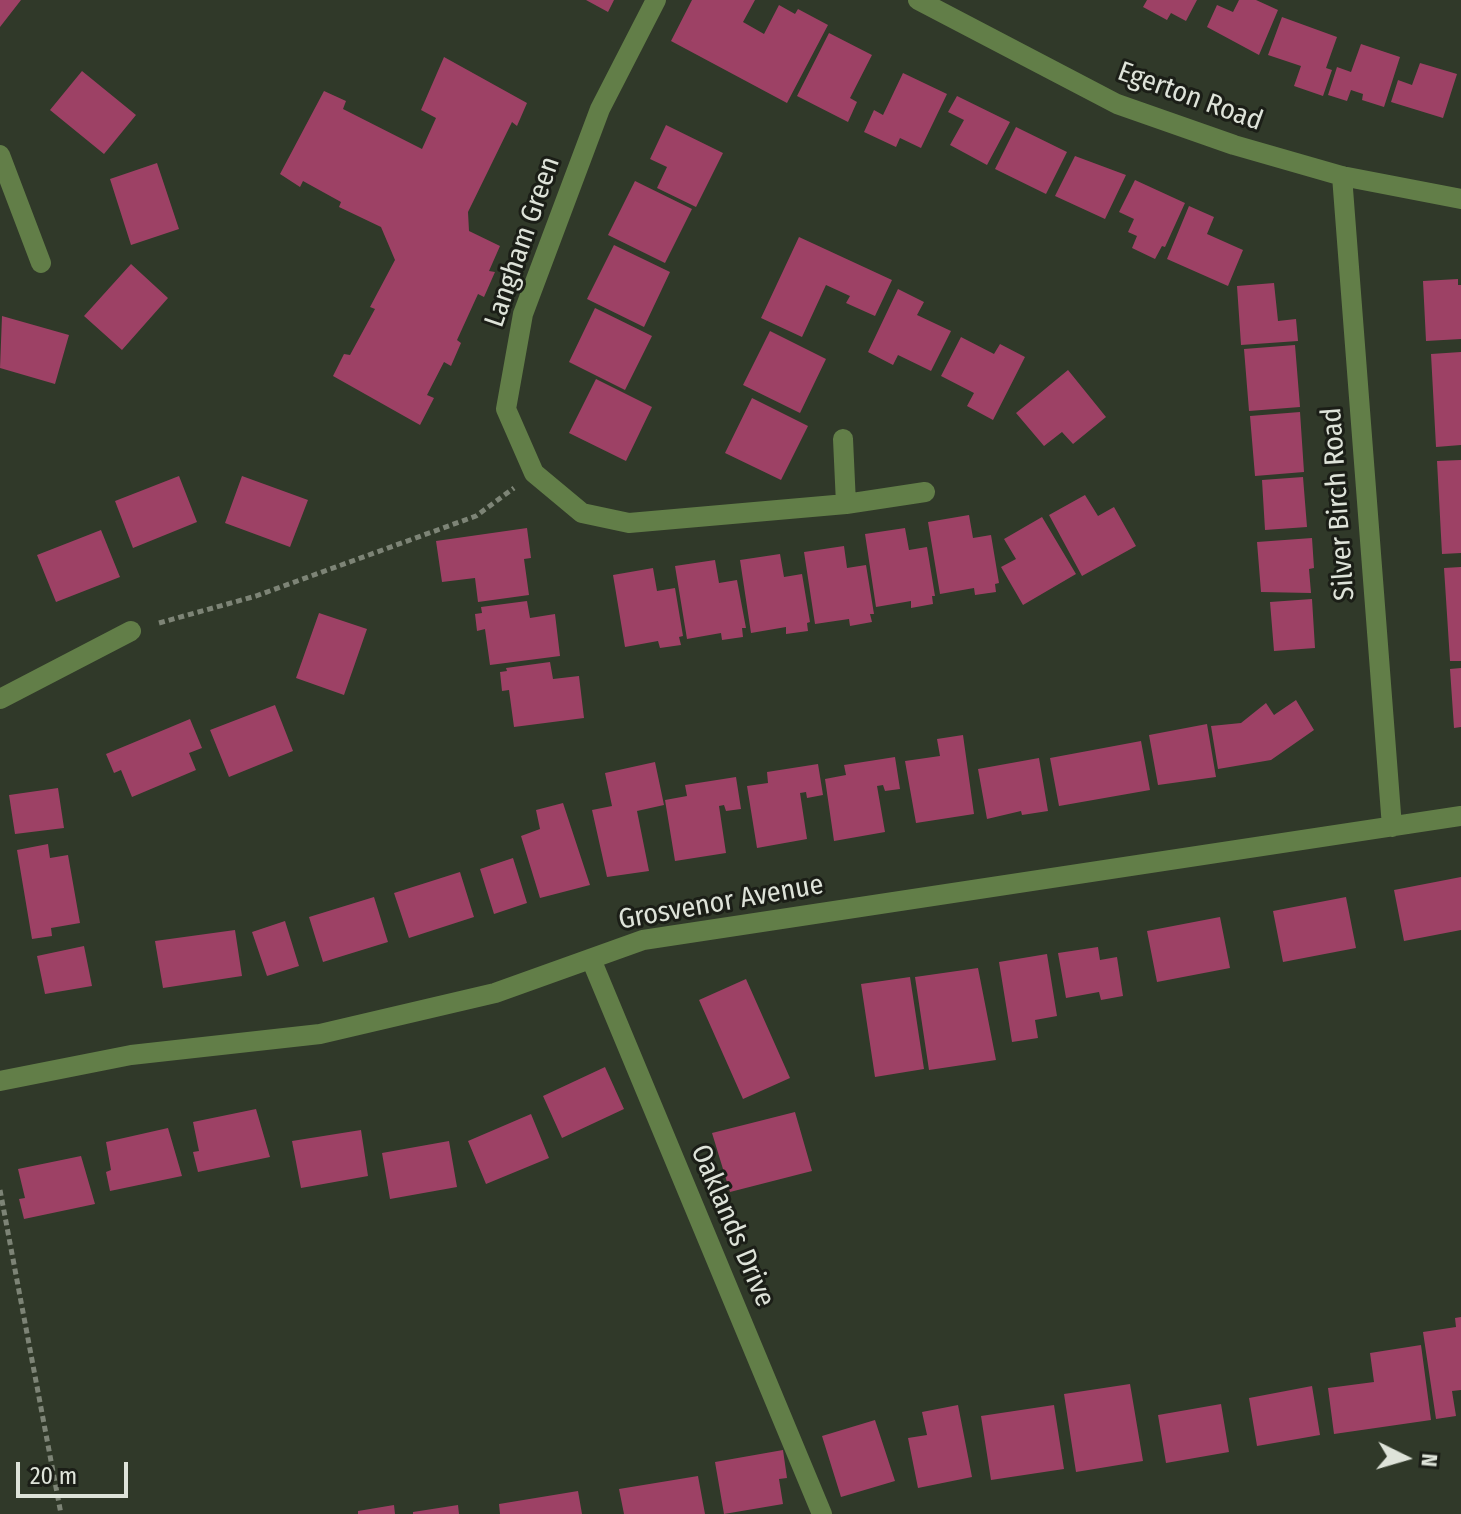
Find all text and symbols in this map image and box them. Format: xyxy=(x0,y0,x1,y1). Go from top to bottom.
street label: Egerton Road xyxy=(1113,55,1267,139)
street label: Langham Green xyxy=(478,152,568,332)
street label: Silver Birch Road xyxy=(1315,406,1363,602)
street label: Grosvenor Avenue xyxy=(616,868,826,938)
street label: Oaklands Drive xyxy=(683,1140,781,1312)
north arrow xyxy=(1365,1418,1445,1498)
scale bar xyxy=(20,1446,132,1496)
text: N xyxy=(1415,1452,1443,1468)
text: 20 m xyxy=(30,1462,77,1490)

